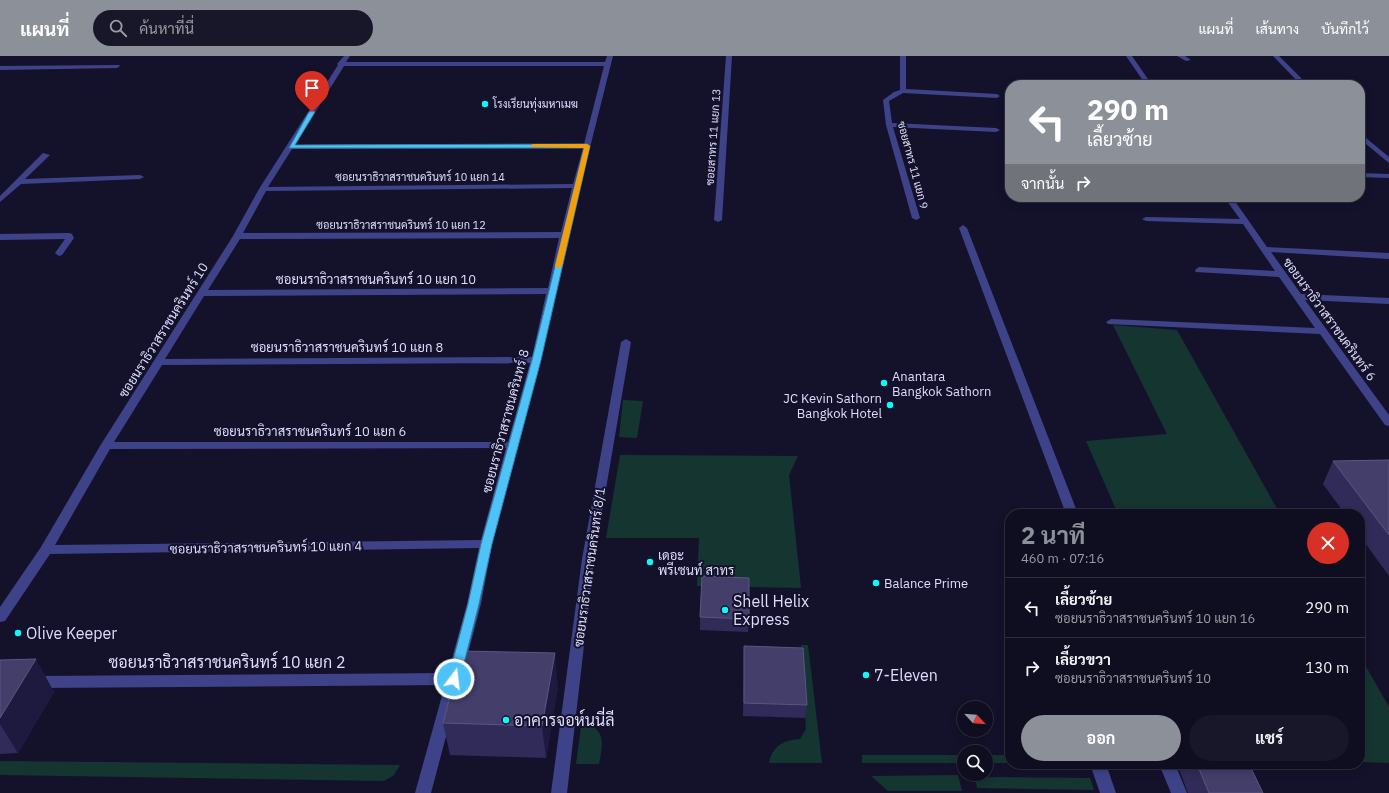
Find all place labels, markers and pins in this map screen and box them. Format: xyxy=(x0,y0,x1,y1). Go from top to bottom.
pin xyxy=(295,71,329,112)
place label: โรงเรียนทุ่งมหาเมฆ xyxy=(492,96,578,113)
marker: โรงเรียนทุ่งมหาเมฆ xyxy=(480,99,490,109)
place label: Anantara Bangkok Sathorn xyxy=(892,368,991,400)
marker: Anantara Bangkok Sathorn xyxy=(879,378,889,388)
place label: JC Kevin Sathorn Bangkok Hotel xyxy=(783,390,882,422)
marker: JC Kevin Sathorn Bangkok Hotel xyxy=(885,400,895,410)
place label: เดอะ พรีเซนท์ สาทร xyxy=(658,547,734,579)
marker: เดอะ พรีเซนท์ สาทร xyxy=(645,557,655,567)
place label: Balance Prime xyxy=(884,575,968,592)
marker: Balance Prime xyxy=(871,578,881,588)
place label: Shell Helix Express xyxy=(733,591,809,629)
marker: Shell Helix Express xyxy=(720,605,730,615)
place label: Olive Keeper xyxy=(26,623,117,643)
marker: Olive Keeper xyxy=(13,628,23,638)
place label: 7-Eleven xyxy=(874,665,938,685)
marker: 7-Eleven xyxy=(861,670,871,680)
place label: อาคารจอห์นนี่ลี xyxy=(514,706,614,730)
marker: อาคารจอห์นนี่ลี xyxy=(501,715,511,725)

